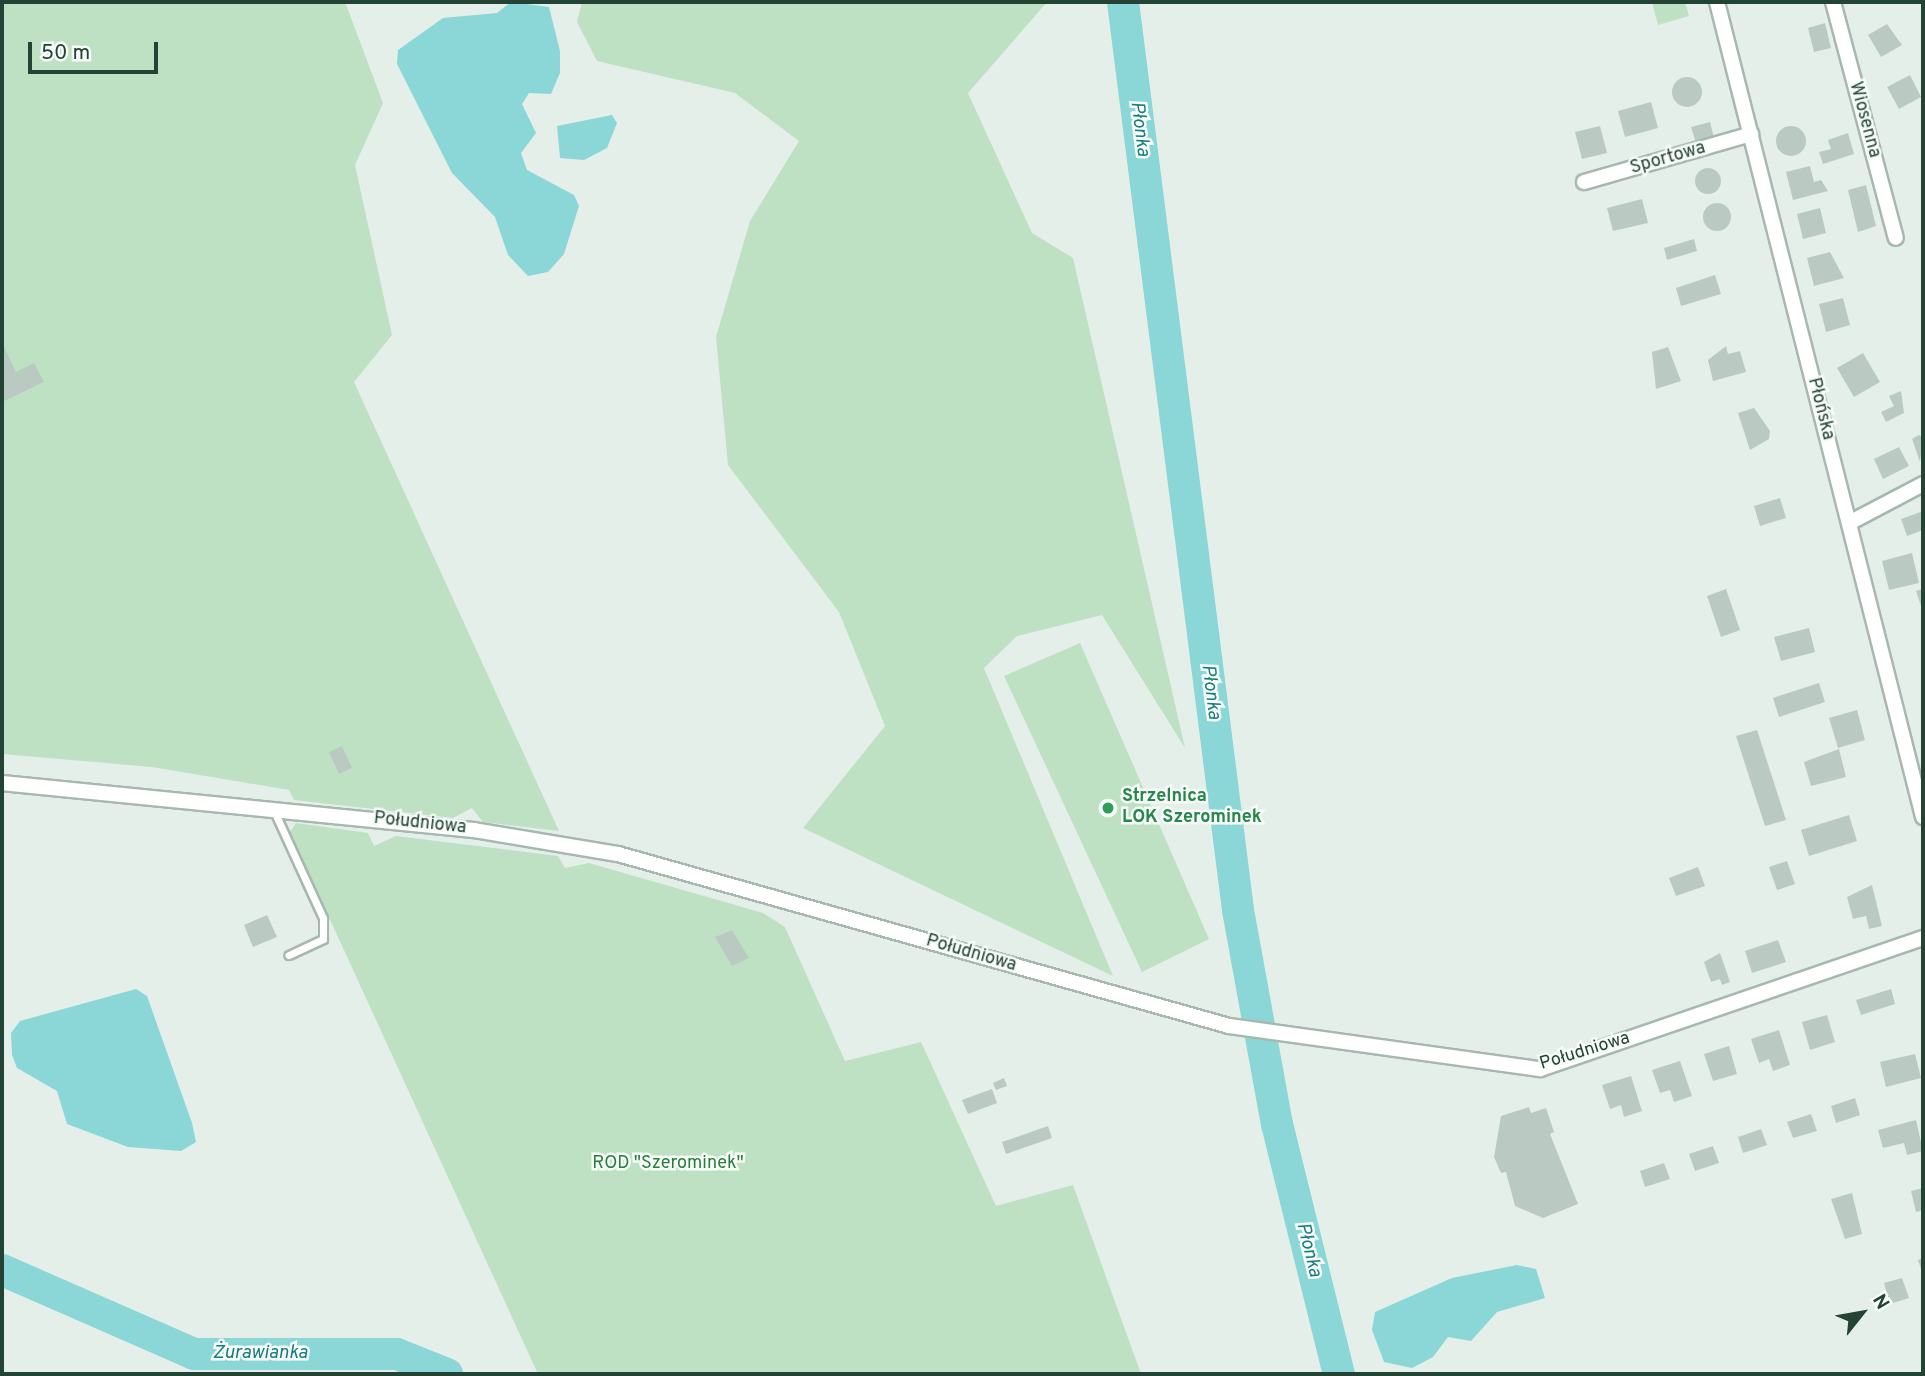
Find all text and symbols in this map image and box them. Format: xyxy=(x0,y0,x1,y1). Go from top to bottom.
scale bar xyxy=(32,28,161,72)
text: 50 m xyxy=(41,40,90,67)
street label: Wiosenna xyxy=(1844,80,1884,160)
water label: Płonka xyxy=(1124,100,1154,158)
street label: Sportowa xyxy=(1628,138,1708,180)
street label: Płońska xyxy=(1802,376,1838,442)
water label: Płonka xyxy=(1195,663,1225,721)
place label: Strzelnica LOK Szerominek xyxy=(1122,787,1262,830)
marker: Strzelnica LOK Szerominek xyxy=(1100,800,1116,816)
street label: Południowa xyxy=(373,808,467,840)
street label: Południowa xyxy=(923,931,1019,977)
street label: Południowa xyxy=(1537,1028,1633,1076)
park label: ROD "Szerominek" xyxy=(592,1153,744,1175)
water label: Płonka xyxy=(1290,1220,1326,1280)
north arrow xyxy=(1827,1278,1897,1348)
text: N xyxy=(1866,1290,1894,1314)
water label: Żurawianka xyxy=(212,1343,308,1365)

